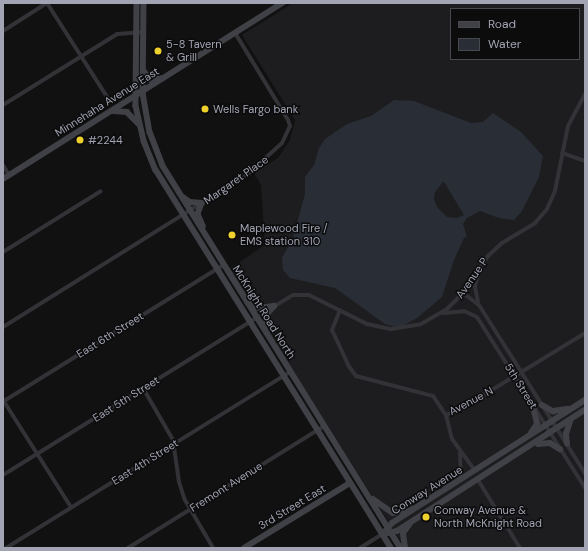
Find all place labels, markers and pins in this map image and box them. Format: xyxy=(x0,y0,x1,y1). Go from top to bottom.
place label: 5-8 Tavern & Grill xyxy=(166,38,222,64)
marker: 5-8 Tavern & Grill xyxy=(153,46,163,56)
place label: Wells Fargo bank xyxy=(213,102,298,116)
marker: Wells Fargo bank xyxy=(200,104,210,114)
place label: #2244 xyxy=(88,133,123,147)
marker: #2244 xyxy=(75,135,85,145)
place label: Maplewood Fire / EMS station 310 xyxy=(240,222,328,248)
marker: Maplewood Fire / EMS station 310 xyxy=(227,230,237,240)
place label: Conway Avenue & North McKnight Road xyxy=(434,504,542,530)
marker: Conway Avenue & North McKnight Road xyxy=(421,512,431,522)

